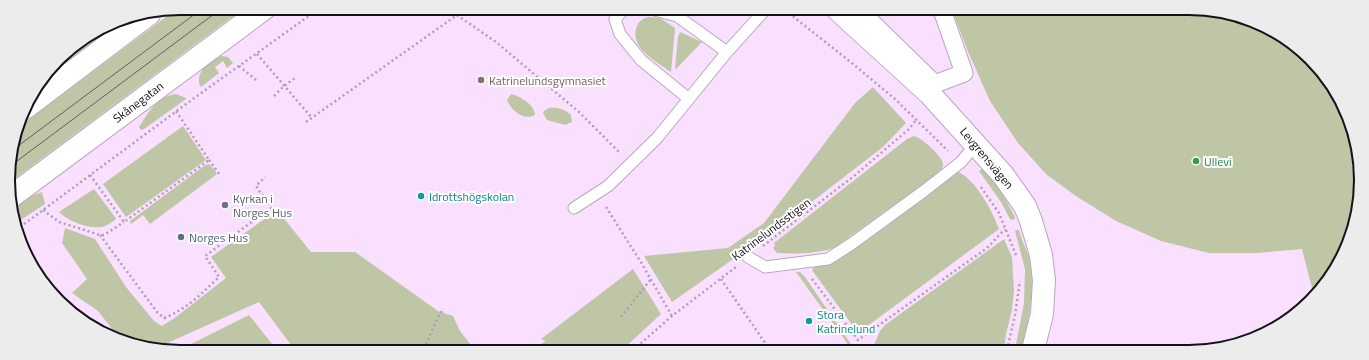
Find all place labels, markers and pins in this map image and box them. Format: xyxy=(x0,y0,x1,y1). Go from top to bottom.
place label: Katrinelundsgymnasiet xyxy=(489,71,606,90)
marker: Katrinelundsgymnasiet xyxy=(476,75,486,85)
place label: Ullevi xyxy=(1204,152,1232,171)
marker: Ullevi xyxy=(1191,156,1201,166)
place label: Idrottshögskolan xyxy=(429,187,514,206)
place label: Kyrkan i Norges Hus xyxy=(233,189,292,222)
marker: Idrottshögskolan xyxy=(416,191,426,201)
marker: Kyrkan i Norges Hus xyxy=(220,200,230,210)
place label: Norges Hus xyxy=(189,228,248,247)
marker: Norges Hus xyxy=(176,232,186,242)
place label: Stora Katrinelund xyxy=(817,305,875,338)
marker: Stora Katrinelund xyxy=(804,316,814,326)

